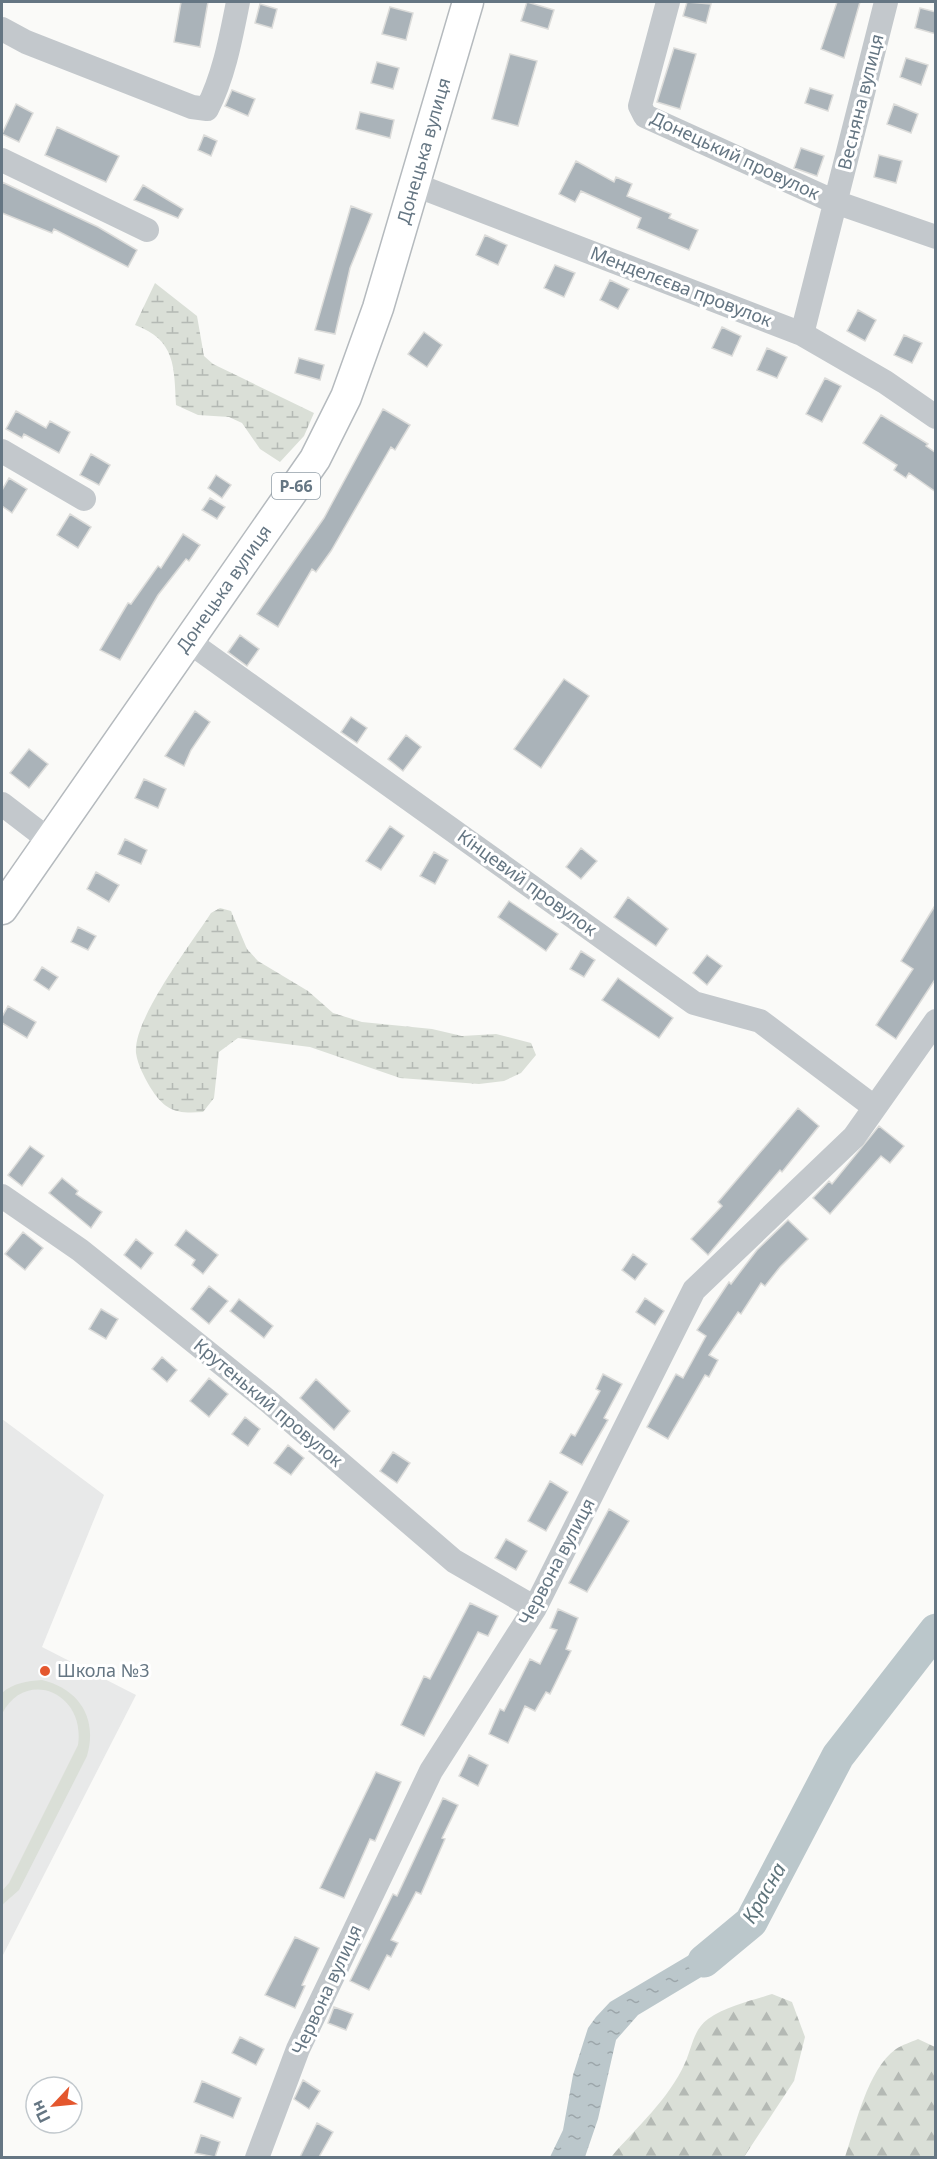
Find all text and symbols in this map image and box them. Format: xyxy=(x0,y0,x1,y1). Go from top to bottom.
street label: Весняна вулиця xyxy=(832,31,888,172)
street label: Донецька вулиця xyxy=(391,75,455,227)
street label: Донецький провулок xyxy=(647,105,824,205)
street label: Менделєєва провулок xyxy=(587,240,776,332)
road number: Р-66 xyxy=(272,473,320,499)
street label: Донецька вулиця xyxy=(170,520,276,657)
street label: Кінцевий провулок xyxy=(453,823,602,941)
street label: Крутенький провулок xyxy=(189,1333,349,1472)
street label: Червона вулиця xyxy=(512,1494,600,1629)
place label: Школа №3 xyxy=(57,1658,149,1682)
marker: Школа №3 xyxy=(38,1664,52,1678)
water label: Красна xyxy=(735,1857,792,1928)
street label: Червона вулиця xyxy=(285,1921,367,2059)
north arrow xyxy=(24,2075,84,2135)
text: Пн xyxy=(26,2097,55,2127)

